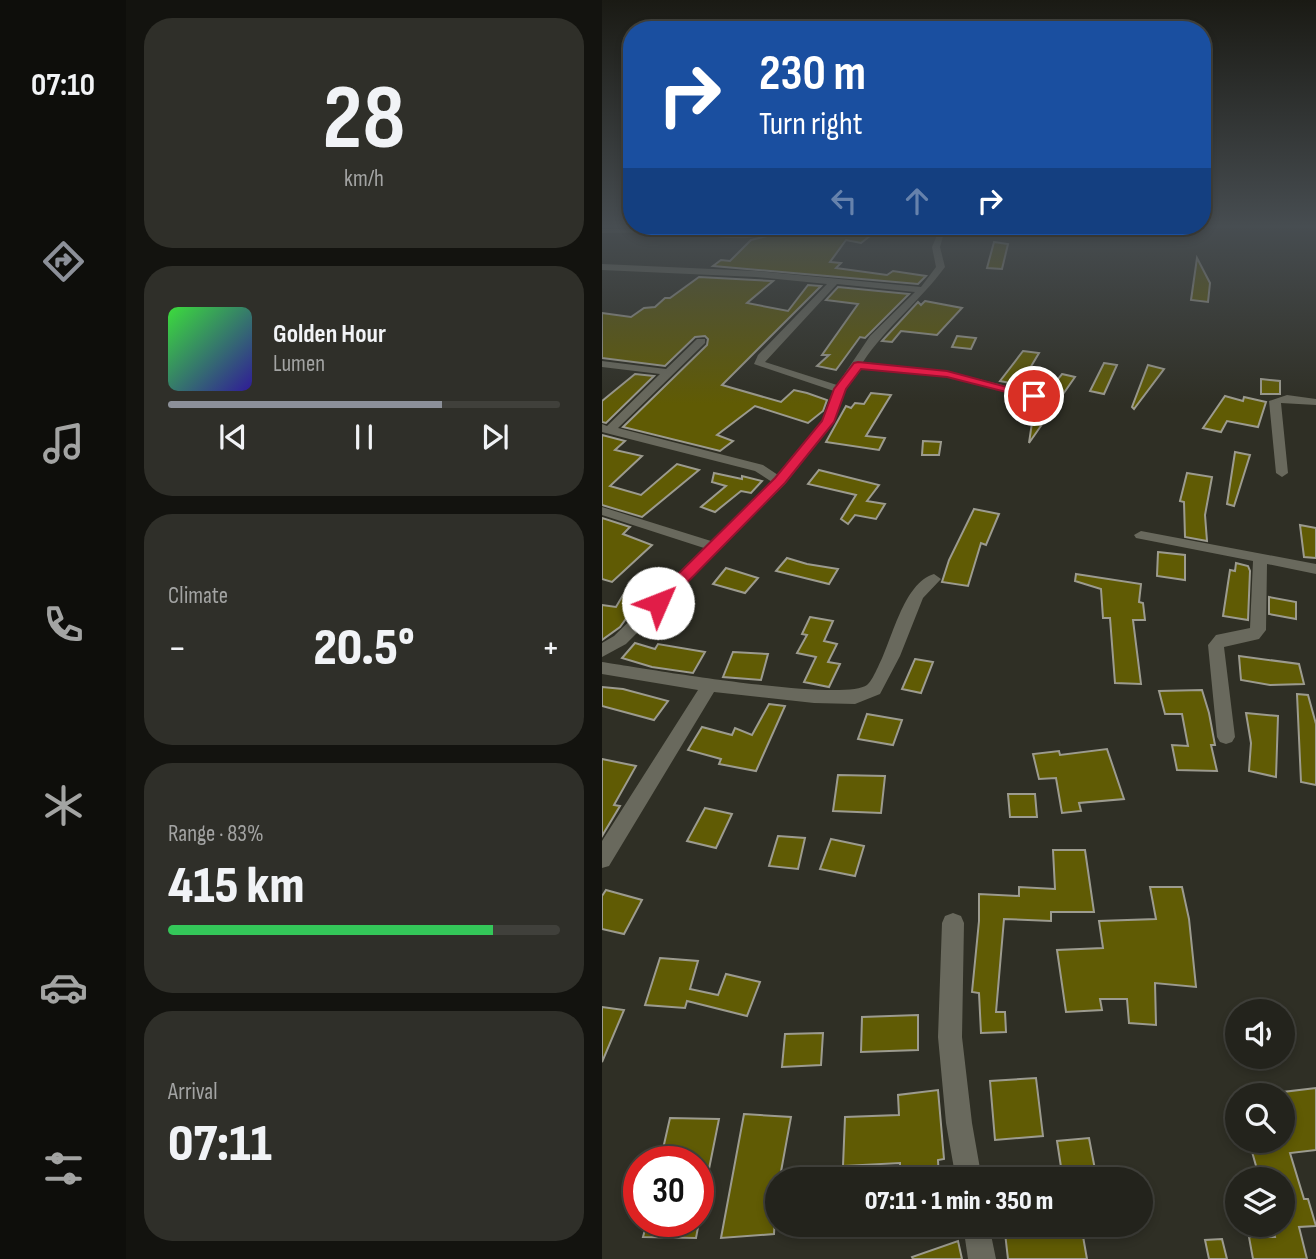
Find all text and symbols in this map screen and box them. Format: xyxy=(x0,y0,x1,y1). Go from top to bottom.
text: 230 m xyxy=(759,45,866,104)
icon: right xyxy=(644,49,735,140)
text: 28 xyxy=(323,65,405,174)
text: 07:10 xyxy=(31,66,95,105)
text: Turn right xyxy=(759,105,863,144)
text: km/h xyxy=(344,165,384,193)
icon: left xyxy=(825,182,863,220)
icon: ahead xyxy=(898,182,936,220)
icon: right xyxy=(971,182,1009,220)
icon: directions xyxy=(39,237,88,286)
text: Golden Hour xyxy=(273,319,386,350)
text: Lumen xyxy=(273,350,325,378)
pin xyxy=(1004,366,1064,426)
icon: arrive xyxy=(1015,377,1053,415)
icon: previous xyxy=(214,418,252,456)
icon: pause xyxy=(345,418,383,456)
icon: next xyxy=(476,418,514,456)
icon: music xyxy=(39,419,88,468)
position arrow xyxy=(621,566,695,640)
text: Climate xyxy=(168,582,228,610)
icon: phone xyxy=(39,600,88,649)
text: 20.5° xyxy=(313,617,415,680)
text: − xyxy=(168,626,187,671)
text: + xyxy=(541,626,560,671)
icon: climate xyxy=(39,781,88,830)
text: Range · 83% xyxy=(168,820,264,848)
text: 415 km xyxy=(168,855,304,918)
icon: car xyxy=(39,963,88,1012)
map controls xyxy=(1225,999,1295,1237)
button: sound xyxy=(1225,999,1295,1069)
text: Arrival xyxy=(168,1078,217,1106)
button: search xyxy=(1225,1083,1295,1153)
text: 07:11 xyxy=(168,1113,272,1176)
icon: filters xyxy=(39,1144,88,1193)
speed limit sign: 30 xyxy=(623,1146,714,1237)
button: layers xyxy=(1225,1167,1295,1237)
text: 07:11 · 1 min · 350 m xyxy=(865,1186,1053,1217)

